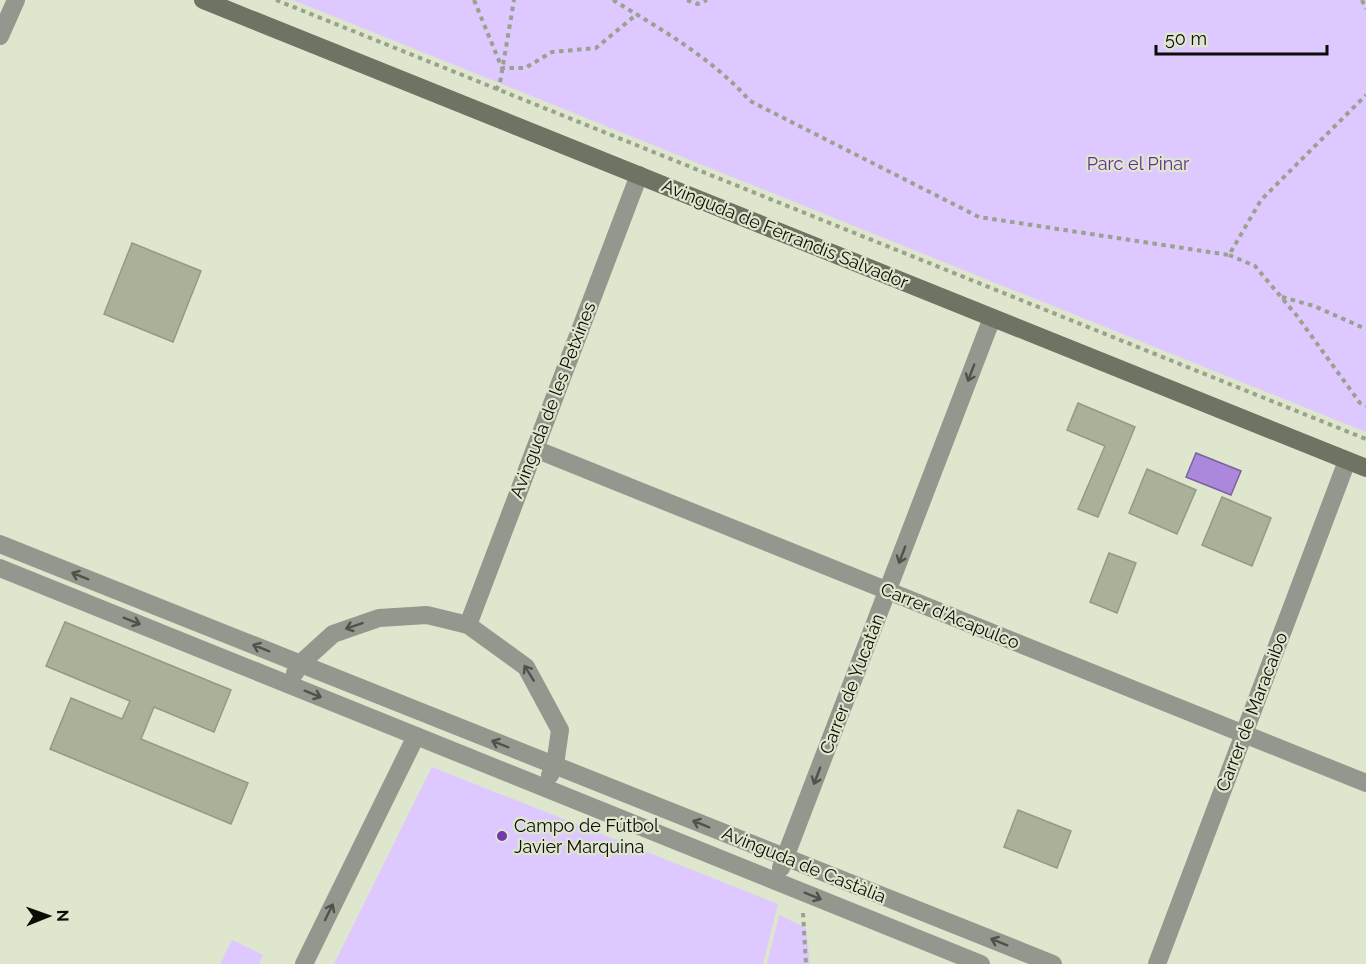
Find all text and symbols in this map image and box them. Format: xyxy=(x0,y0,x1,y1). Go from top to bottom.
scale bar xyxy=(1156,18,1327,56)
text: 50 m xyxy=(1165,28,1207,49)
park label: Parc el Pinar xyxy=(1087,153,1190,174)
street label: Avinguda de Ferrandis Salvador xyxy=(659,174,912,293)
street label: Avinguda de les Petxines xyxy=(505,299,600,501)
one-way arrow xyxy=(965,363,976,381)
one-way arrow xyxy=(895,545,906,563)
one-way arrow xyxy=(71,570,89,581)
street label: Carrer d'Acapulco xyxy=(878,578,1023,653)
street label: Carrer de Yucatán xyxy=(815,611,888,757)
one-way arrow xyxy=(122,616,141,627)
one-way arrow xyxy=(346,622,364,633)
street label: Carrer de Maracaibo xyxy=(1211,629,1292,794)
one-way arrow xyxy=(252,642,271,653)
one-way arrow xyxy=(522,665,535,682)
one-way arrow xyxy=(303,689,322,700)
one-way arrow xyxy=(492,738,510,749)
one-way arrow xyxy=(811,766,822,785)
place label: Campo de Fútbol Javier Marquina xyxy=(514,815,659,857)
one-way arrow xyxy=(692,817,711,828)
street label: Avinguda de Castàlia xyxy=(719,822,889,907)
marker: Campo de Fútbol Javier Marquina xyxy=(495,829,509,843)
north arrow xyxy=(18,886,78,946)
one-way arrow xyxy=(804,891,822,902)
one-way arrow xyxy=(324,903,336,921)
text: N xyxy=(53,909,72,922)
one-way arrow xyxy=(990,936,1009,947)

